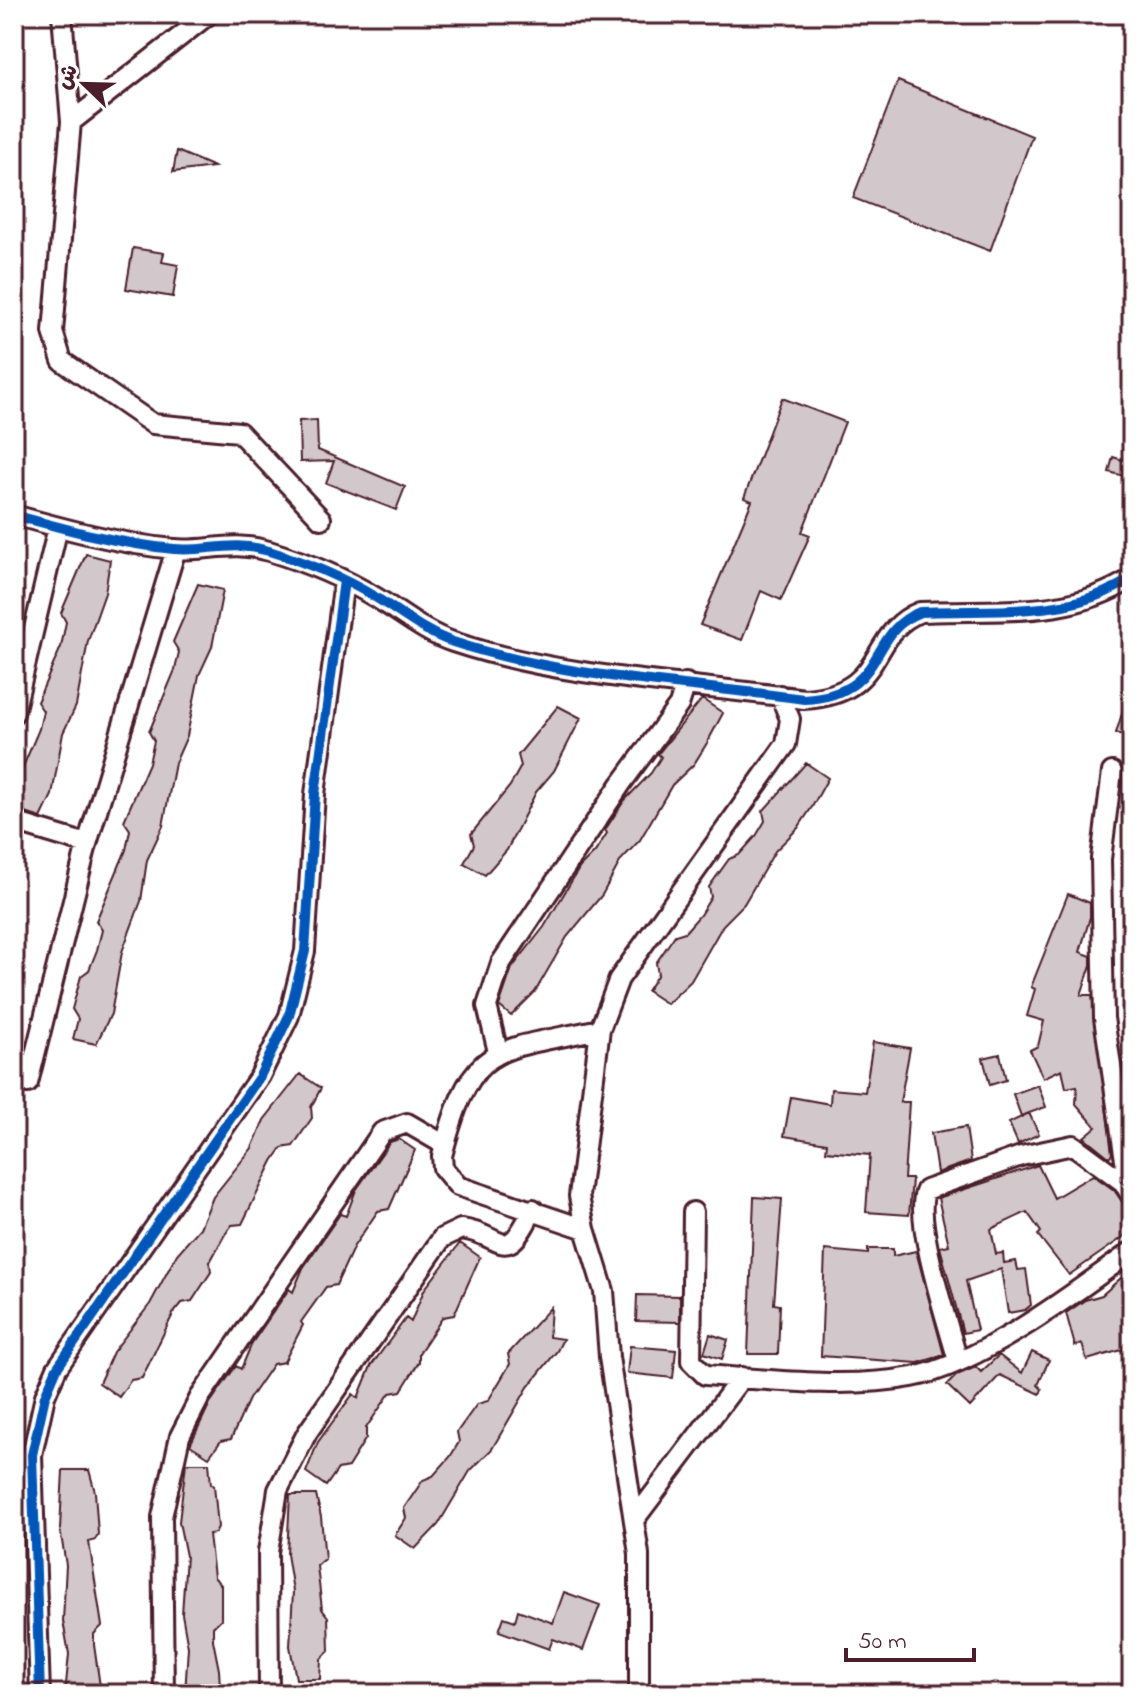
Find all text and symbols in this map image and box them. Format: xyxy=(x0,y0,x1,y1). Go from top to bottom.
north arrow xyxy=(44,44,124,124)
text: ش xyxy=(49,60,88,95)
scale bar xyxy=(846,1612,974,1662)
text: 50 m xyxy=(858,1625,907,1660)

